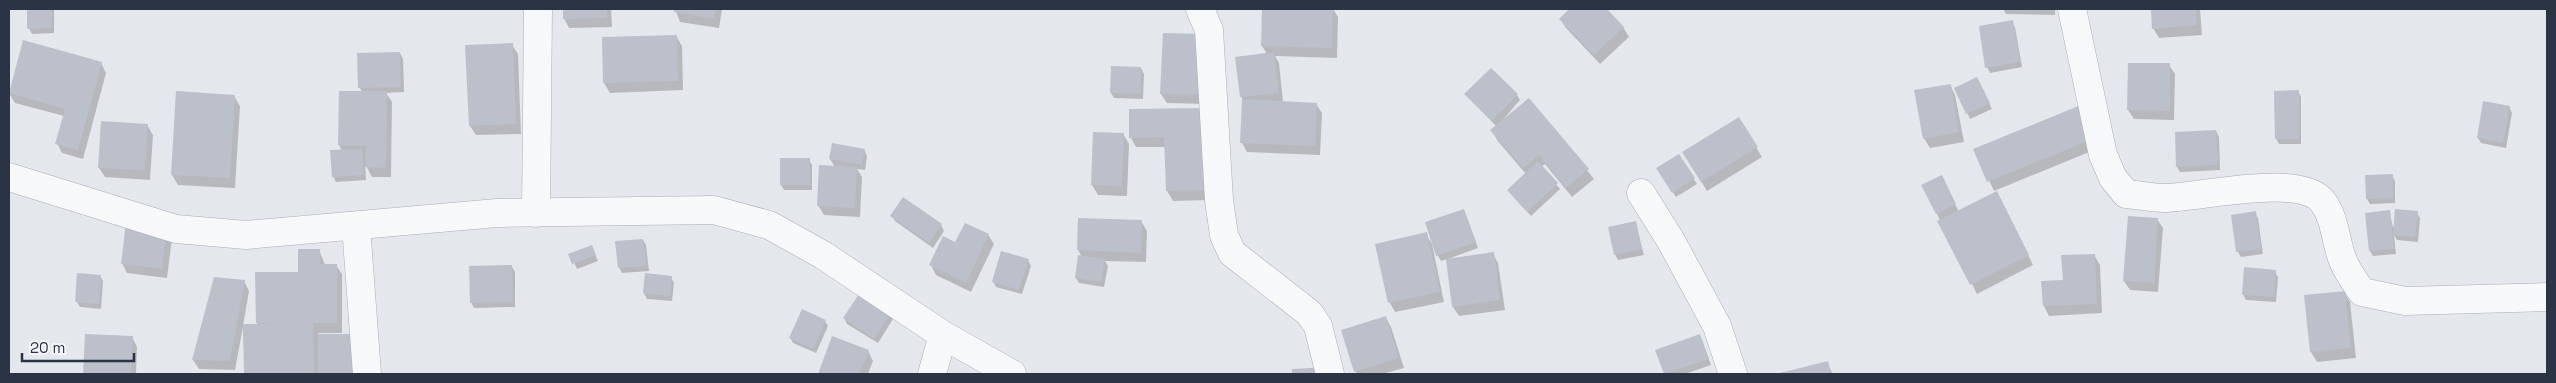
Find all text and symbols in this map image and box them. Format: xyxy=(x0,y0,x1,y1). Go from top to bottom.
scale bar xyxy=(22,330,135,362)
text: 20 m xyxy=(30,338,65,357)

